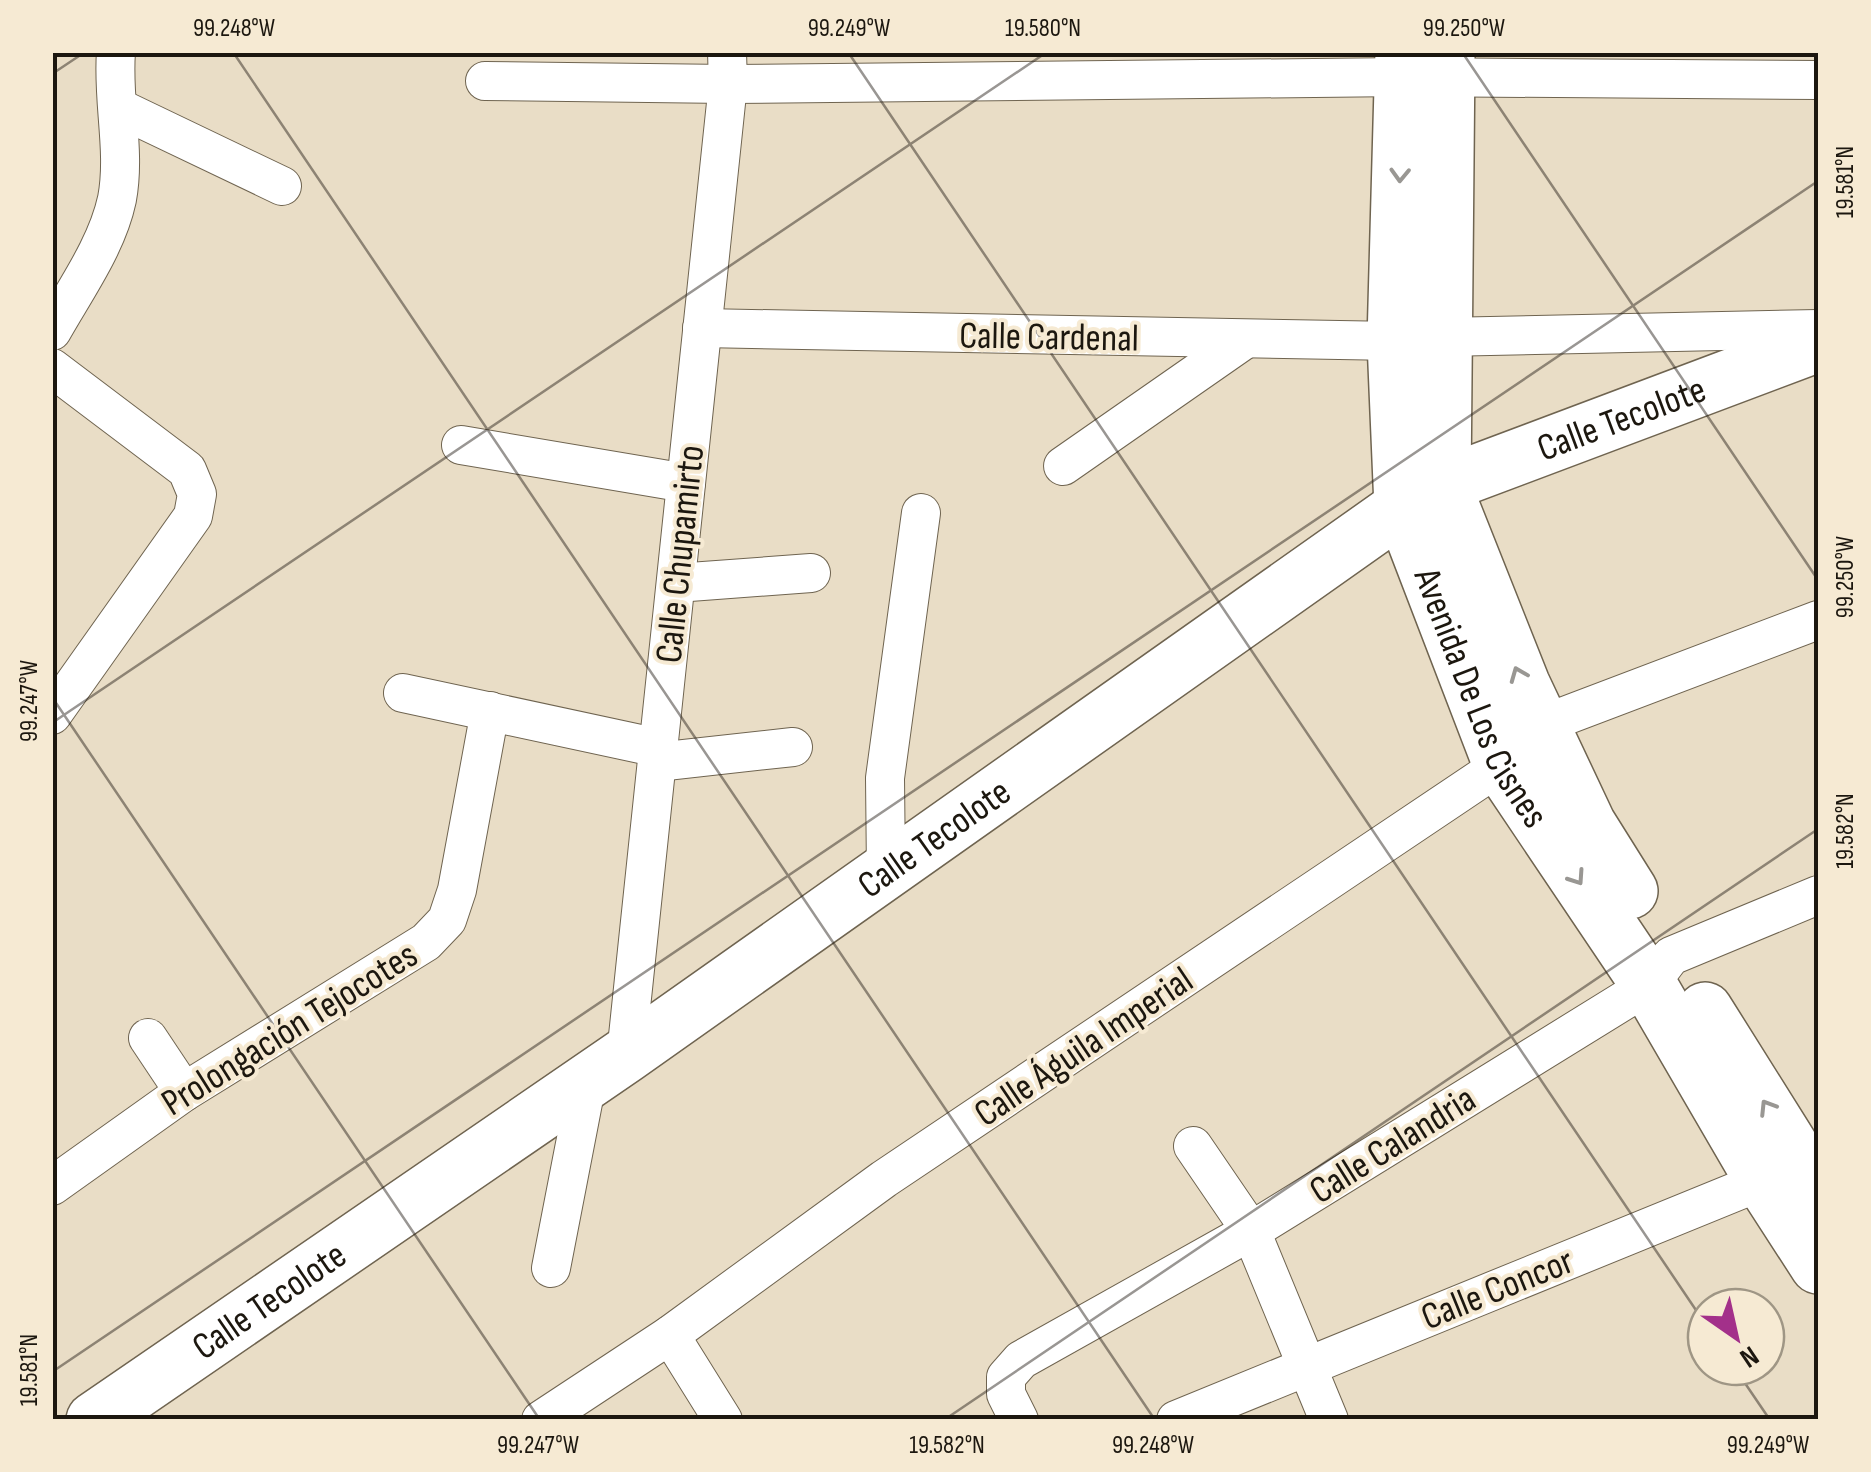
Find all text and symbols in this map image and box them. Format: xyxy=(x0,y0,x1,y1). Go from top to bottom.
text: 99.248°W xyxy=(193,13,275,44)
text: 99.249°W xyxy=(808,13,890,44)
text: 19.580°N xyxy=(1005,13,1081,44)
text: 99.250°W xyxy=(1423,13,1505,44)
text: 19.581°N xyxy=(1830,146,1861,218)
one-way arrow xyxy=(1389,167,1410,183)
street label: Calle Cardenal xyxy=(959,313,1139,362)
street label: Calle Tecolote xyxy=(1531,367,1712,472)
street label: Calle Chupamirto xyxy=(647,443,714,665)
text: 99.250°W xyxy=(1830,536,1861,618)
street label: Avenida De Los Cisnes xyxy=(1403,561,1557,836)
text: 99.247°W xyxy=(14,660,45,742)
one-way arrow xyxy=(1510,667,1530,684)
street label: Calle Tecolote xyxy=(850,770,1020,908)
text: 19.582°N xyxy=(1830,793,1861,869)
one-way arrow xyxy=(1565,866,1583,885)
street label: Prolongación Tejocotes xyxy=(154,933,426,1126)
street label: Calle Águila Imperial xyxy=(966,958,1201,1137)
street label: Calle Calandria xyxy=(1302,1077,1484,1214)
one-way arrow xyxy=(1760,1100,1779,1118)
street label: Calle Tecolote xyxy=(184,1233,355,1370)
street label: Calle Concor xyxy=(1415,1239,1580,1340)
north arrow xyxy=(1686,1287,1786,1387)
text: 19.581°N xyxy=(14,1334,45,1406)
text: N xyxy=(1734,1339,1765,1374)
text: 99.247°W xyxy=(497,1430,579,1461)
text: 19.582°N xyxy=(909,1430,985,1461)
text: 99.248°W xyxy=(1112,1430,1194,1461)
text: 99.249°W xyxy=(1727,1430,1809,1461)

